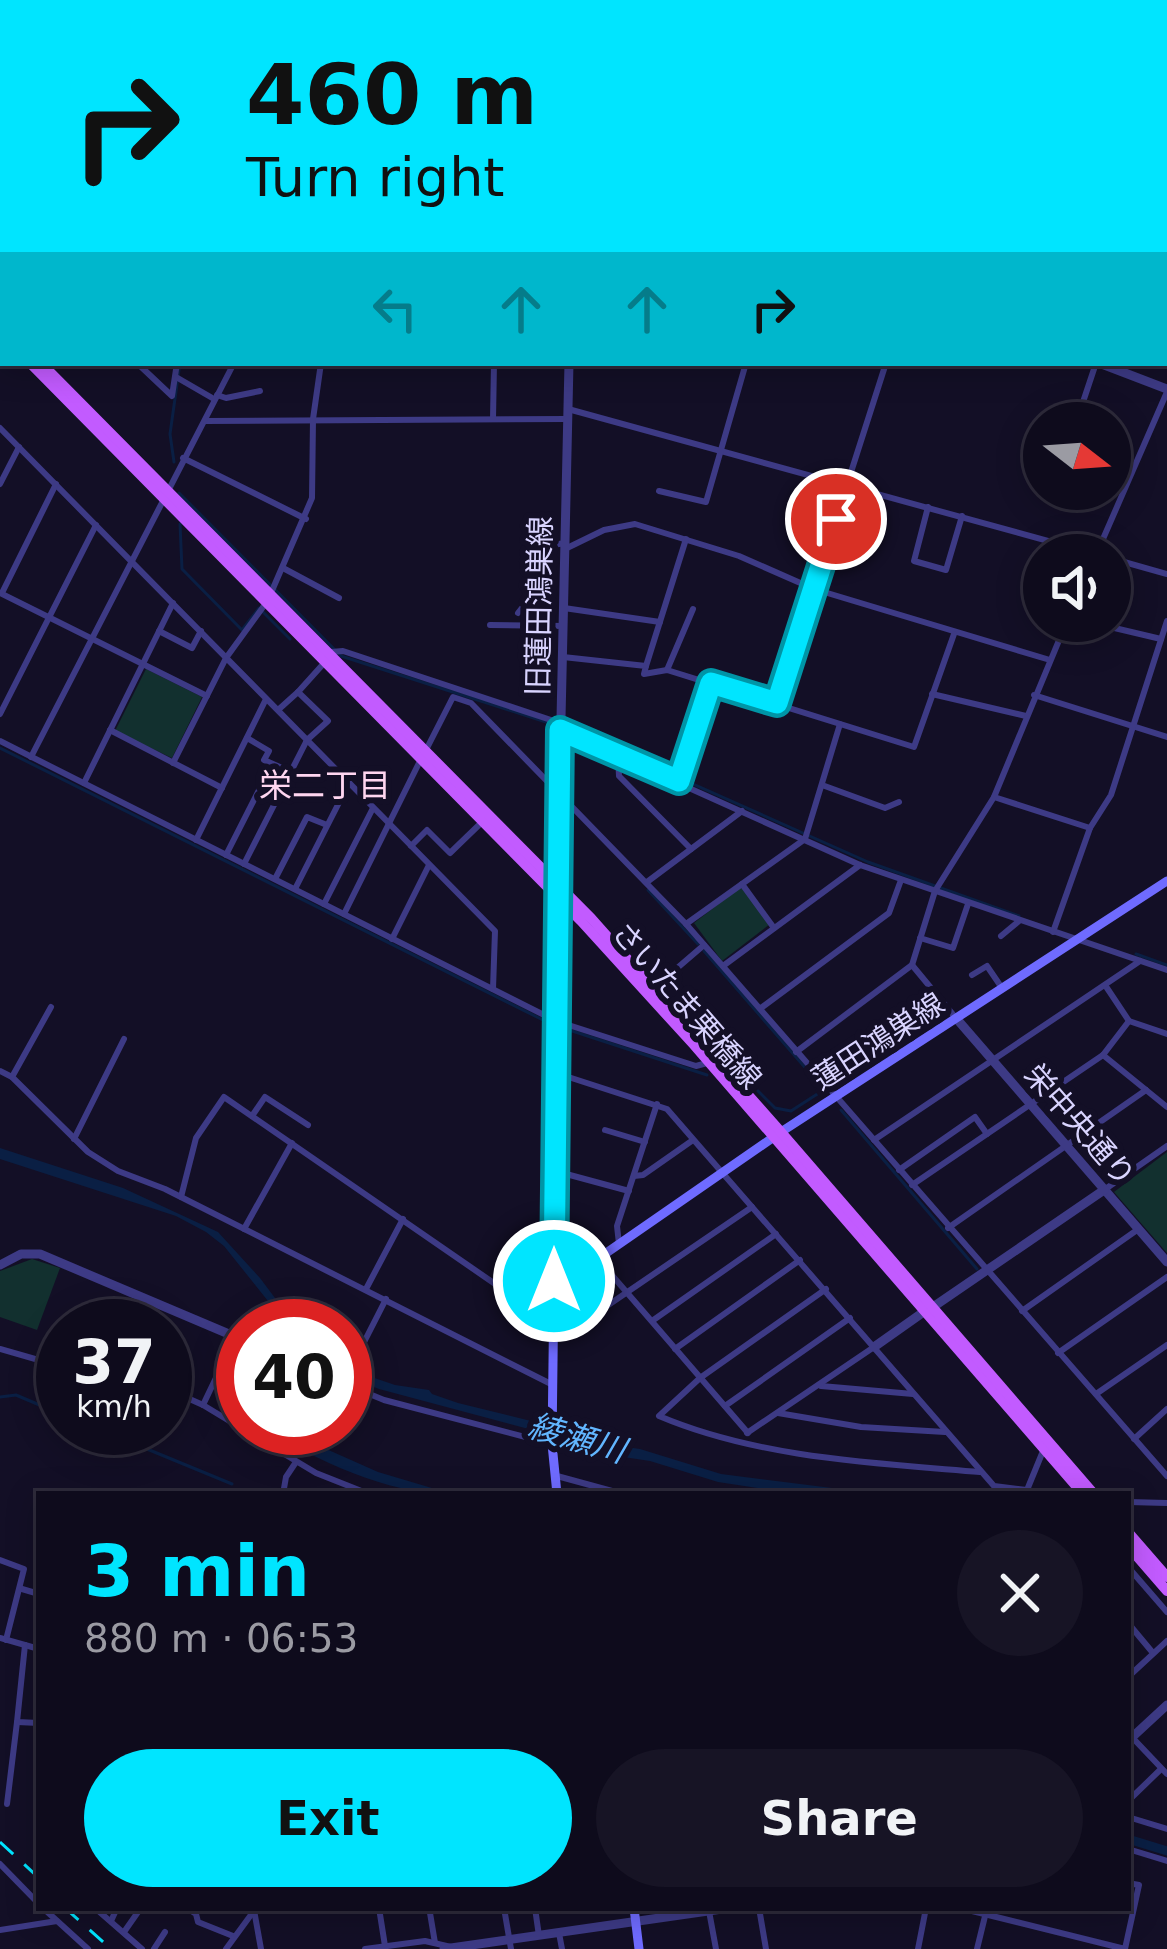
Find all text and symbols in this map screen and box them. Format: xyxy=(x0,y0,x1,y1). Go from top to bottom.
text: 460 m xyxy=(246,46,538,144)
icon: right xyxy=(48,48,204,204)
text: Turn right xyxy=(246,146,505,209)
icon: left xyxy=(362,276,428,342)
icon: ahead xyxy=(488,276,554,342)
icon: ahead xyxy=(614,276,680,342)
icon: right xyxy=(740,276,806,342)
north arrow xyxy=(1023,402,1131,510)
map controls xyxy=(1023,402,1131,642)
pin xyxy=(785,468,887,570)
icon: arrive xyxy=(803,486,869,552)
street label: 旧蓮田鴻巣線 xyxy=(520,516,558,696)
button: sound xyxy=(1023,534,1131,642)
district label: 栄二丁目 xyxy=(259,766,391,805)
street label: さいたま栗橋線 xyxy=(605,915,769,1095)
street label: 蓮田鴻巣線 xyxy=(806,985,950,1097)
street label: 栄中央通り xyxy=(1018,1057,1142,1193)
position arrow xyxy=(491,1218,617,1344)
speed limit sign: 40 xyxy=(216,1299,372,1455)
text: 37 xyxy=(72,1327,156,1397)
text: km/h xyxy=(76,1389,152,1424)
water label: 綾瀬川 xyxy=(524,1406,633,1471)
text: 3 min xyxy=(84,1529,310,1613)
button: close xyxy=(957,1530,1083,1656)
text: 880 m · 06:53 xyxy=(84,1616,358,1661)
button: Exit xyxy=(84,1749,572,1887)
button: Share xyxy=(596,1749,1083,1887)

